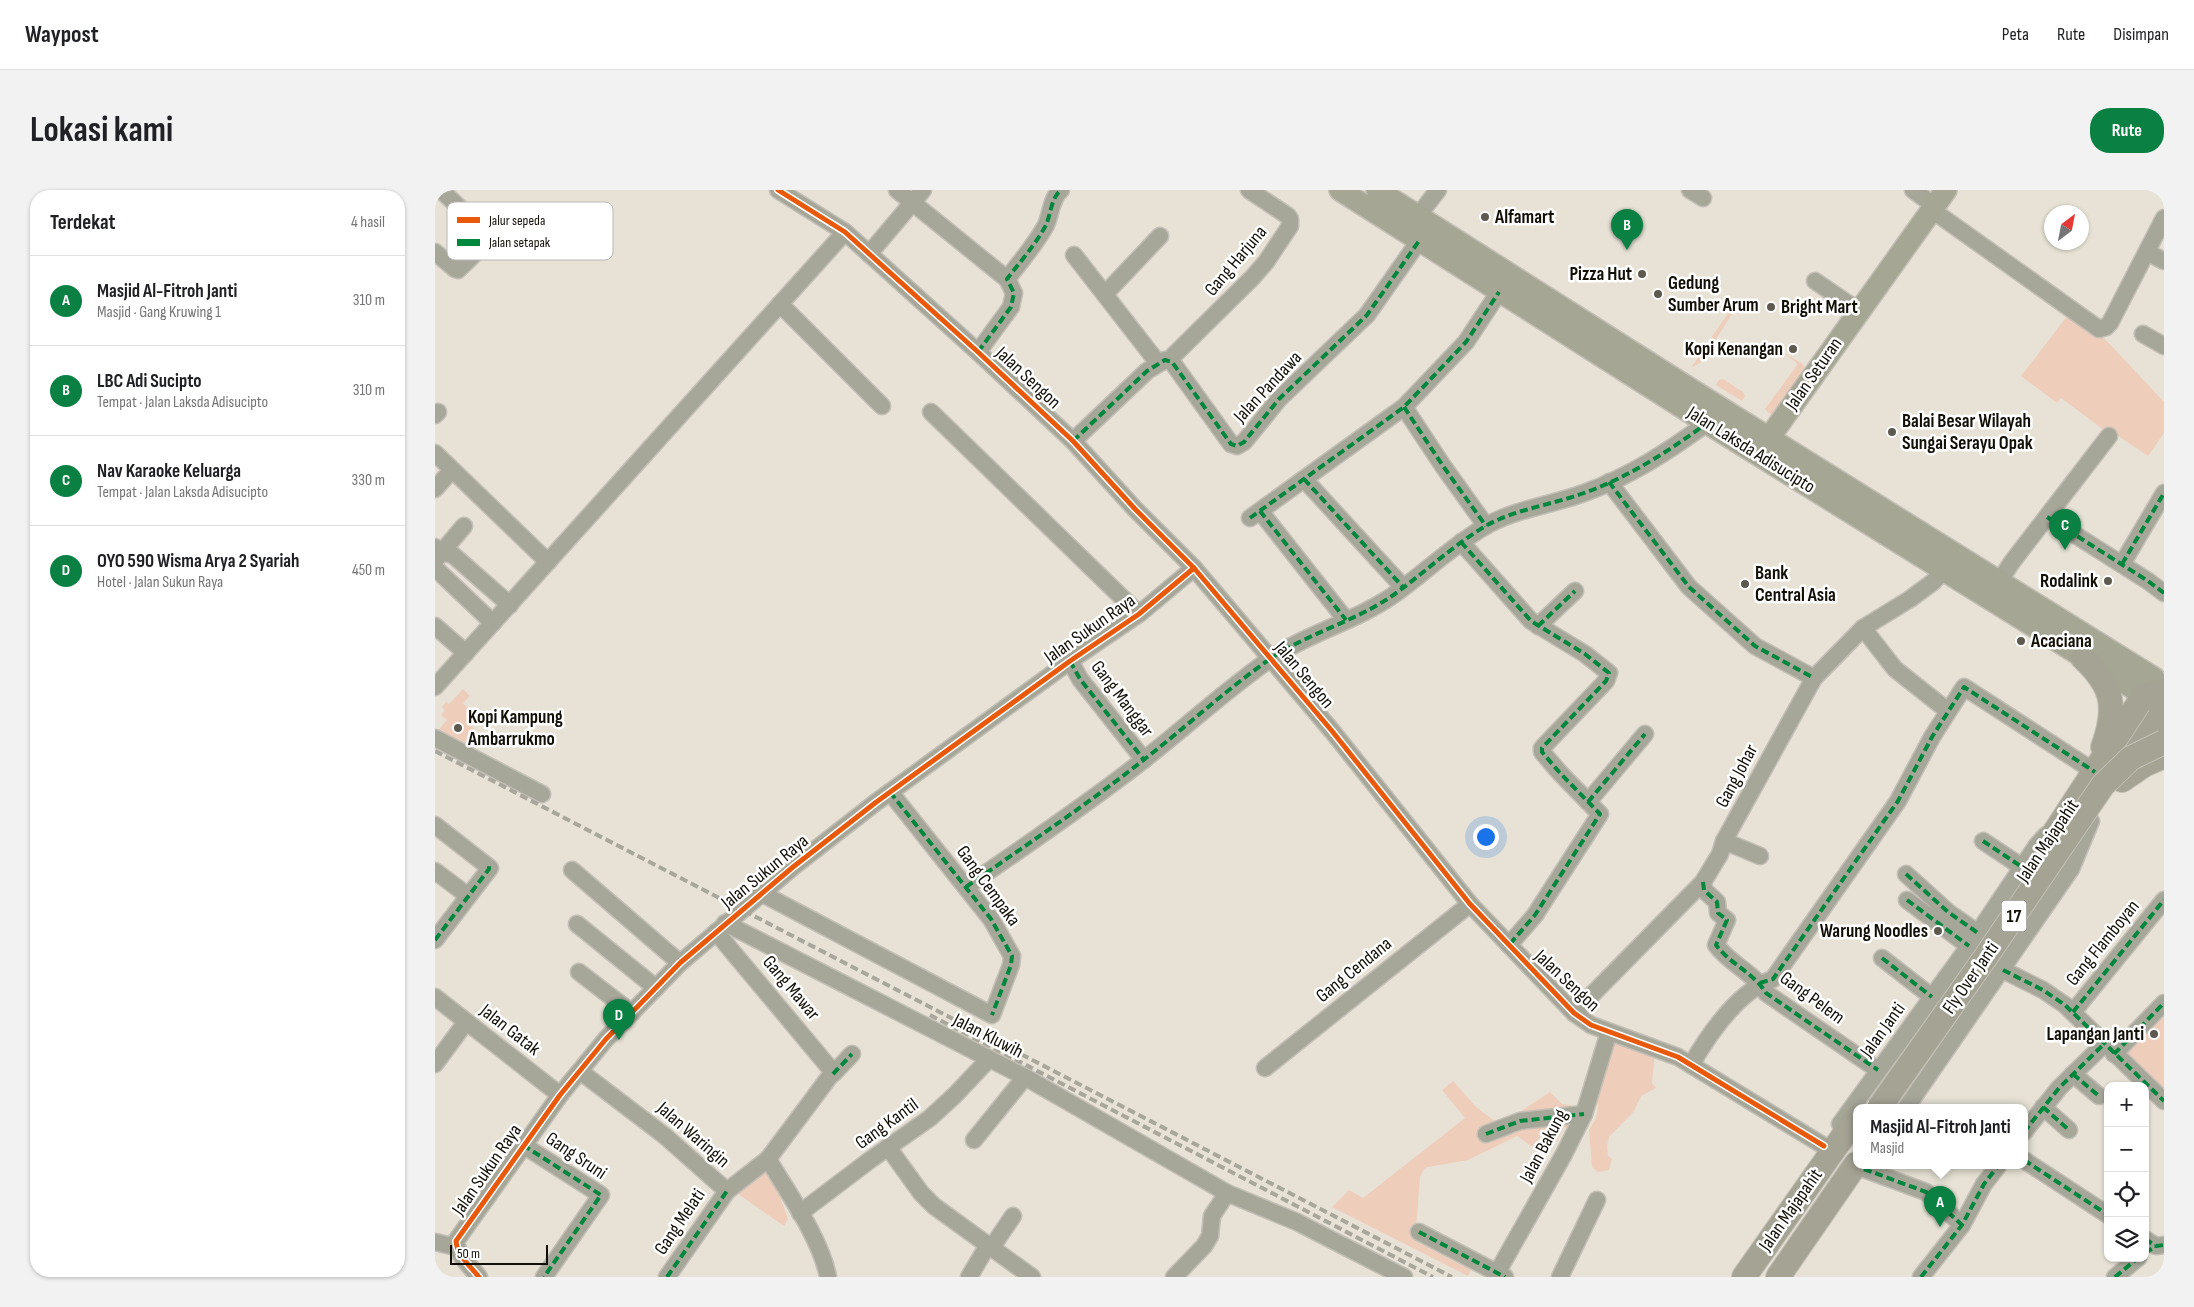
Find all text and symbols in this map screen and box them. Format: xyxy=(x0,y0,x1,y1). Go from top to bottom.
text: Waypost xyxy=(25,20,99,49)
text: Peta xyxy=(2002,24,2029,45)
text: Rute xyxy=(2057,24,2085,45)
text: Disimpan xyxy=(2113,24,2169,45)
button: Rute xyxy=(2090,108,2164,153)
text: Lokasi kami xyxy=(30,109,173,152)
legend xyxy=(447,202,613,260)
north arrow xyxy=(2044,205,2089,250)
place label: Alfamart xyxy=(1494,206,1554,229)
pin: B xyxy=(1611,209,1643,250)
text: Terdekat xyxy=(50,210,116,235)
marker: Alfamart xyxy=(1479,211,1491,223)
text: Jalur sepeda xyxy=(488,212,545,229)
text: 4 hasil xyxy=(351,213,385,232)
street label: Gang Harjuna xyxy=(1200,221,1272,301)
text: Jalan setapak xyxy=(488,234,551,251)
place label: Pizza Hut xyxy=(1569,263,1632,286)
marker: Pizza Hut xyxy=(1636,268,1648,280)
place label: Gedung Sumber Arum xyxy=(1668,272,1759,317)
text: Masjid Al-Fitroh Janti xyxy=(97,280,237,303)
marker: Gedung Sumber Arum xyxy=(1652,288,1664,300)
text: A xyxy=(62,291,70,310)
text: 310 m xyxy=(353,291,385,310)
place label: Bright Mart xyxy=(1781,296,1858,319)
marker: Bright Mart xyxy=(1765,301,1777,313)
text: Masjid · Gang Kruwing 1 xyxy=(97,303,221,322)
street label: Jalan Seturan xyxy=(1780,333,1847,416)
place label: Kopi Kenangan xyxy=(1685,338,1783,361)
street label: Jalan Sengon xyxy=(990,341,1065,414)
marker: Kopi Kenangan xyxy=(1787,343,1799,355)
street label: Jalan Pandawa xyxy=(1228,346,1307,428)
text: LBC Adi Sucipto xyxy=(97,370,202,393)
text: B xyxy=(62,381,70,400)
text: 310 m xyxy=(353,381,385,400)
text: Tempat · Jalan Laksda Adisucipto xyxy=(97,393,268,412)
street label: Jalan Laksda Adisucipto xyxy=(1682,401,1819,499)
place label: Balai Besar Wilayah Sungai Serayu Opak xyxy=(1902,410,2033,455)
marker: Balai Besar Wilayah Sungai Serayu Opak xyxy=(1886,426,1898,438)
text: Nav Karaoke Keluarga xyxy=(97,460,241,483)
text: C xyxy=(62,471,70,490)
text: 330 m xyxy=(352,471,385,490)
text: Tempat · Jalan Laksda Adisucipto xyxy=(97,483,268,502)
pin: C xyxy=(2049,509,2081,550)
text: OYO 590 Wisma Arya 2 Syariah xyxy=(97,550,300,573)
text: D xyxy=(62,561,70,580)
text: 450 m xyxy=(352,561,385,580)
place label: Bank Central Asia xyxy=(1755,562,1836,607)
place label: Rodalink xyxy=(2040,570,2098,593)
text: Hotel · Jalan Sukun Raya xyxy=(97,573,223,592)
marker: Rodalink xyxy=(2102,575,2114,587)
marker: Bank Central Asia xyxy=(1739,578,1751,590)
street label: Jalan Sukun Raya xyxy=(1039,589,1140,669)
place label: Acaciana xyxy=(2030,630,2092,653)
marker: Acaciana xyxy=(2015,635,2027,647)
street label: Jalan Sengon xyxy=(1269,636,1339,713)
street label: Gang Manggar xyxy=(1086,656,1159,742)
place label: Kopi Kampung Ambarrukmo xyxy=(467,706,563,751)
marker: Kopi Kampung Ambarrukmo xyxy=(452,722,464,734)
street label: Gang Johar xyxy=(1711,740,1763,811)
street label: Jalan Majapahit xyxy=(2011,795,2084,888)
your location xyxy=(1473,824,1499,850)
street label: Jalan Sukun Raya xyxy=(716,830,813,915)
street label: Gang Cempaka xyxy=(951,841,1025,931)
street label: Gang Flamboyan xyxy=(2061,895,2145,991)
road number: 17 xyxy=(2001,900,2027,931)
place label: Warung Noodles xyxy=(1820,920,1928,943)
marker: Warung Noodles xyxy=(1932,925,1944,937)
street label: Gang Cendana xyxy=(1311,932,1397,1008)
street label: Fly Over Janti xyxy=(1938,938,2004,1018)
street label: Jalan Sengon xyxy=(1529,944,1604,1017)
street label: Gang Mawar xyxy=(757,951,825,1025)
street label: Gang Pelem xyxy=(1775,967,1849,1029)
street label: Jalan Janti xyxy=(1855,998,1911,1063)
street label: Jalan Gatak xyxy=(474,999,545,1061)
pin: D xyxy=(603,999,635,1040)
street label: Jalan Kluwih xyxy=(948,1008,1027,1063)
place label: Lapangan Janti xyxy=(2046,1023,2144,1046)
marker: Lapangan Janti xyxy=(2148,1028,2160,1040)
map controls xyxy=(2104,1082,2149,1262)
button: + xyxy=(2104,1082,2149,1127)
street label: Gang Kantil xyxy=(851,1093,923,1155)
street label: Jalan Waringin xyxy=(651,1097,734,1173)
popup xyxy=(1853,1104,2028,1169)
street label: Jalan Bakung xyxy=(1515,1105,1573,1188)
text: Masjid Al-Fitroh Janti xyxy=(1870,1116,2011,1139)
street label: Jalan Sukun Raya xyxy=(447,1120,527,1221)
street label: Gang Sruni xyxy=(541,1127,611,1185)
button: − xyxy=(2104,1127,2149,1172)
text: Masjid xyxy=(1870,1139,1904,1158)
street label: Jalan Majapahit xyxy=(1754,1164,1828,1256)
button: locate xyxy=(2104,1172,2149,1217)
street label: Gang Melati xyxy=(650,1185,710,1259)
pin: A xyxy=(1924,1186,1956,1227)
button: layers xyxy=(2104,1217,2149,1262)
scale bar xyxy=(450,1242,547,1265)
text: 50 m xyxy=(457,1245,480,1262)

